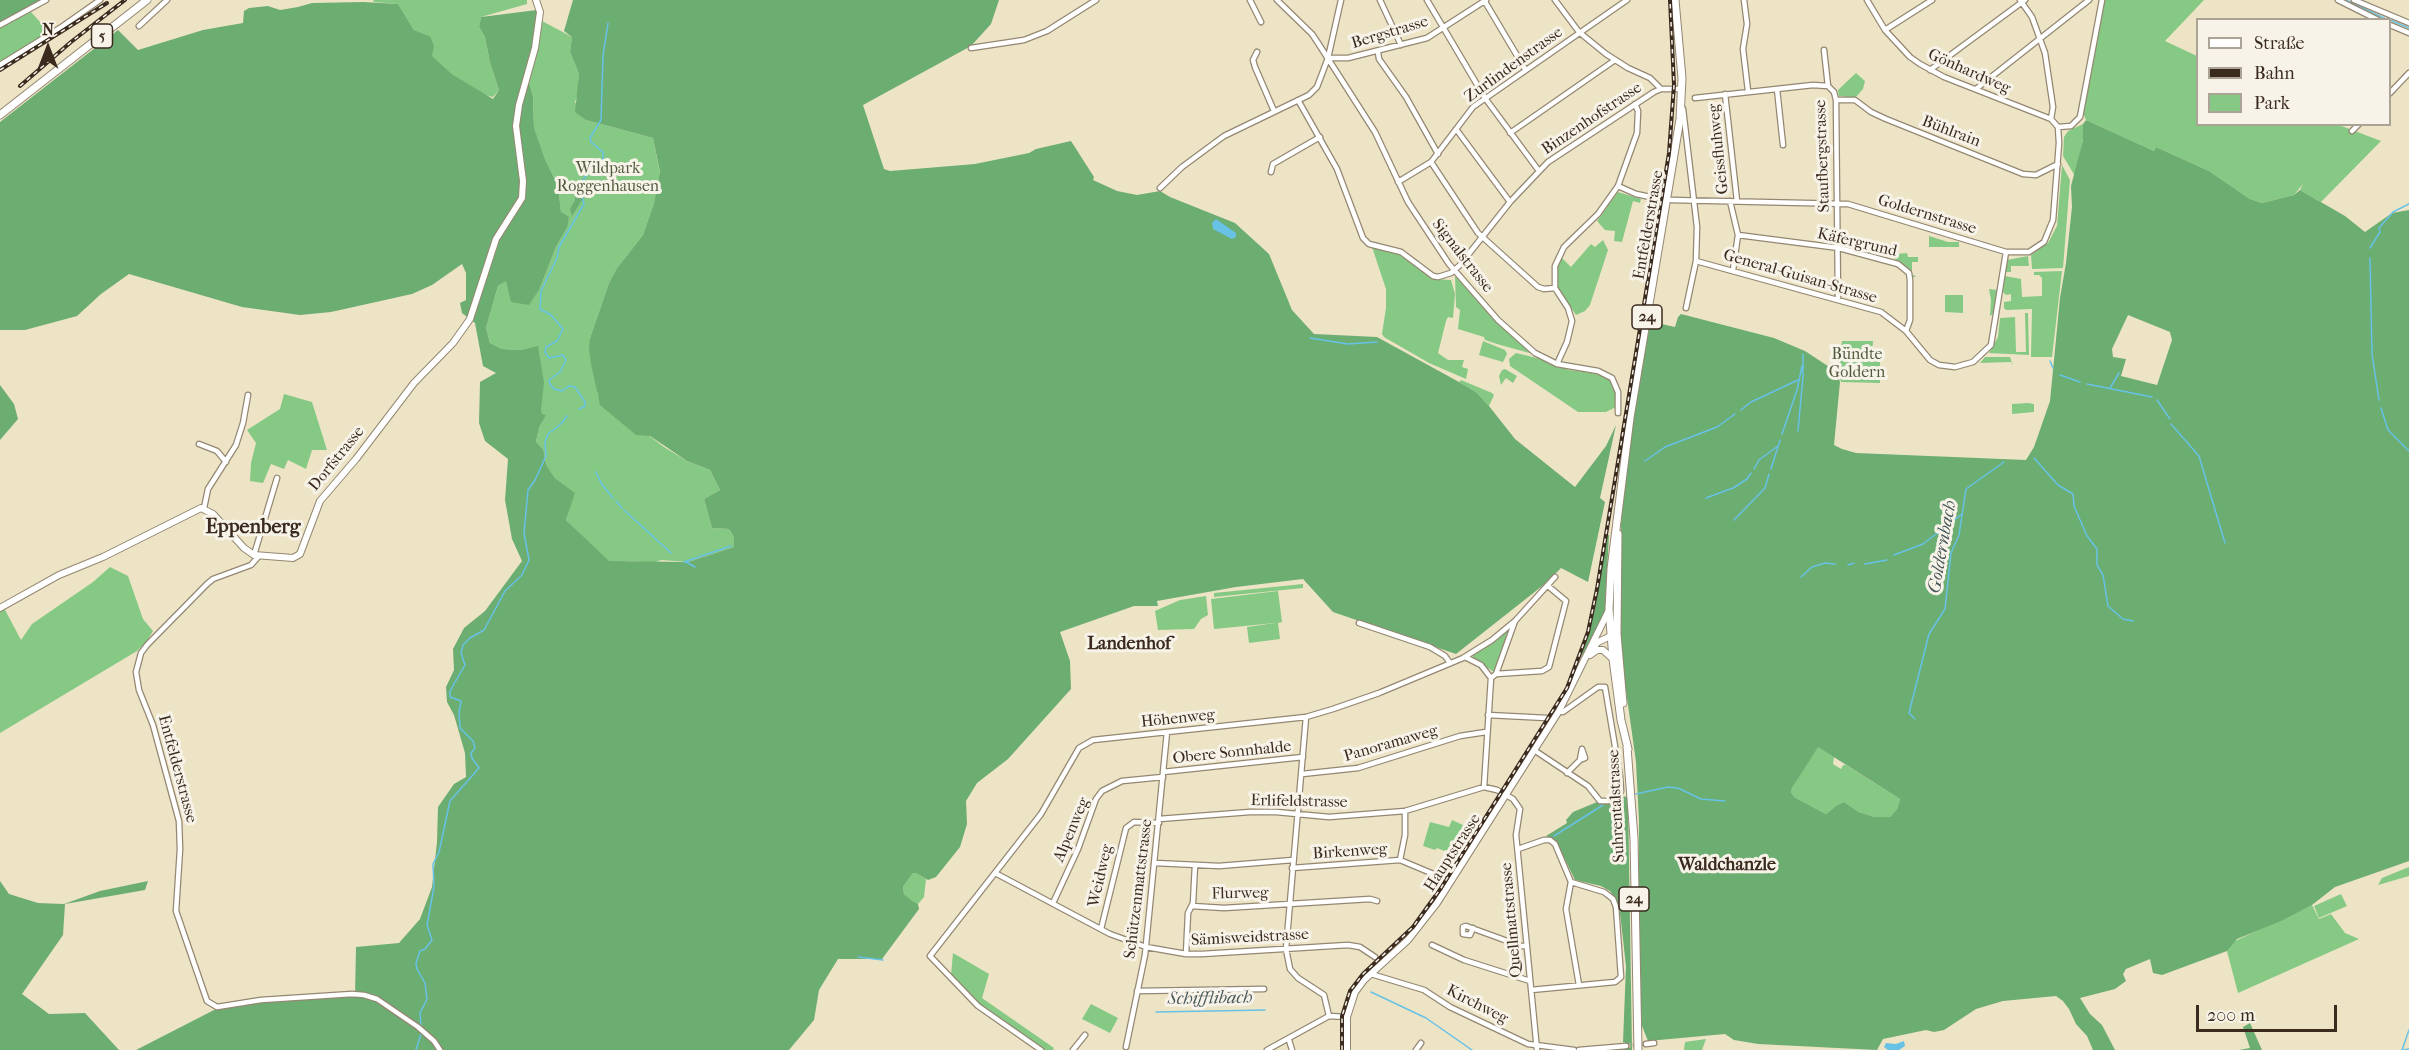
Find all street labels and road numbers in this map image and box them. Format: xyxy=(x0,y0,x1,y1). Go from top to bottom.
street label: Bergstrasse xyxy=(1349,12,1431,54)
street label: Zurlindenstrasse xyxy=(1461,23,1567,107)
road number: 5 xyxy=(92,24,112,48)
street label: Gönhardweg xyxy=(1925,45,2013,99)
street label: Binzenhofstrasse xyxy=(1538,78,1646,160)
street label: Staufbergstrasse xyxy=(1811,99,1835,213)
street label: Geissfluhweg xyxy=(1705,103,1733,195)
street label: Bühlrain xyxy=(1919,112,1983,152)
street label: Entfelderstrasse xyxy=(1630,169,1668,281)
street label: Goldernstrasse xyxy=(1875,191,1979,239)
street label: Signalstrasse xyxy=(1427,215,1497,297)
street label: Käfergrund xyxy=(1815,224,1899,262)
street label: General-Guisan-Strasse xyxy=(1721,246,1879,308)
road number: 24 xyxy=(1632,305,1662,329)
street label: Dorfstrasse xyxy=(305,423,369,495)
street label: Höhenweg xyxy=(1140,706,1216,732)
street label: Entfelderstrasse xyxy=(153,713,201,825)
street label: Panoramaweg xyxy=(1342,721,1440,767)
street label: Obere Sonnhalde xyxy=(1172,737,1292,769)
street label: Suhrentalstrasse xyxy=(1604,749,1630,863)
street label: Erlifeldstrasse xyxy=(1250,792,1348,812)
street label: Alpenweg xyxy=(1050,795,1094,865)
street label: Hauptstrasse xyxy=(1421,810,1485,896)
street label: Schützenmattstrasse xyxy=(1121,818,1157,960)
street label: Birkenweg xyxy=(1312,840,1388,864)
street label: Weidweg xyxy=(1084,843,1118,909)
street label: Quellmattstrasse xyxy=(1497,862,1527,978)
street label: Flurweg xyxy=(1211,884,1269,904)
road number: 24 xyxy=(1619,887,1649,911)
street label: Sämisweidstrasse xyxy=(1191,925,1309,951)
street label: Kirchweg xyxy=(1443,981,1511,1029)

